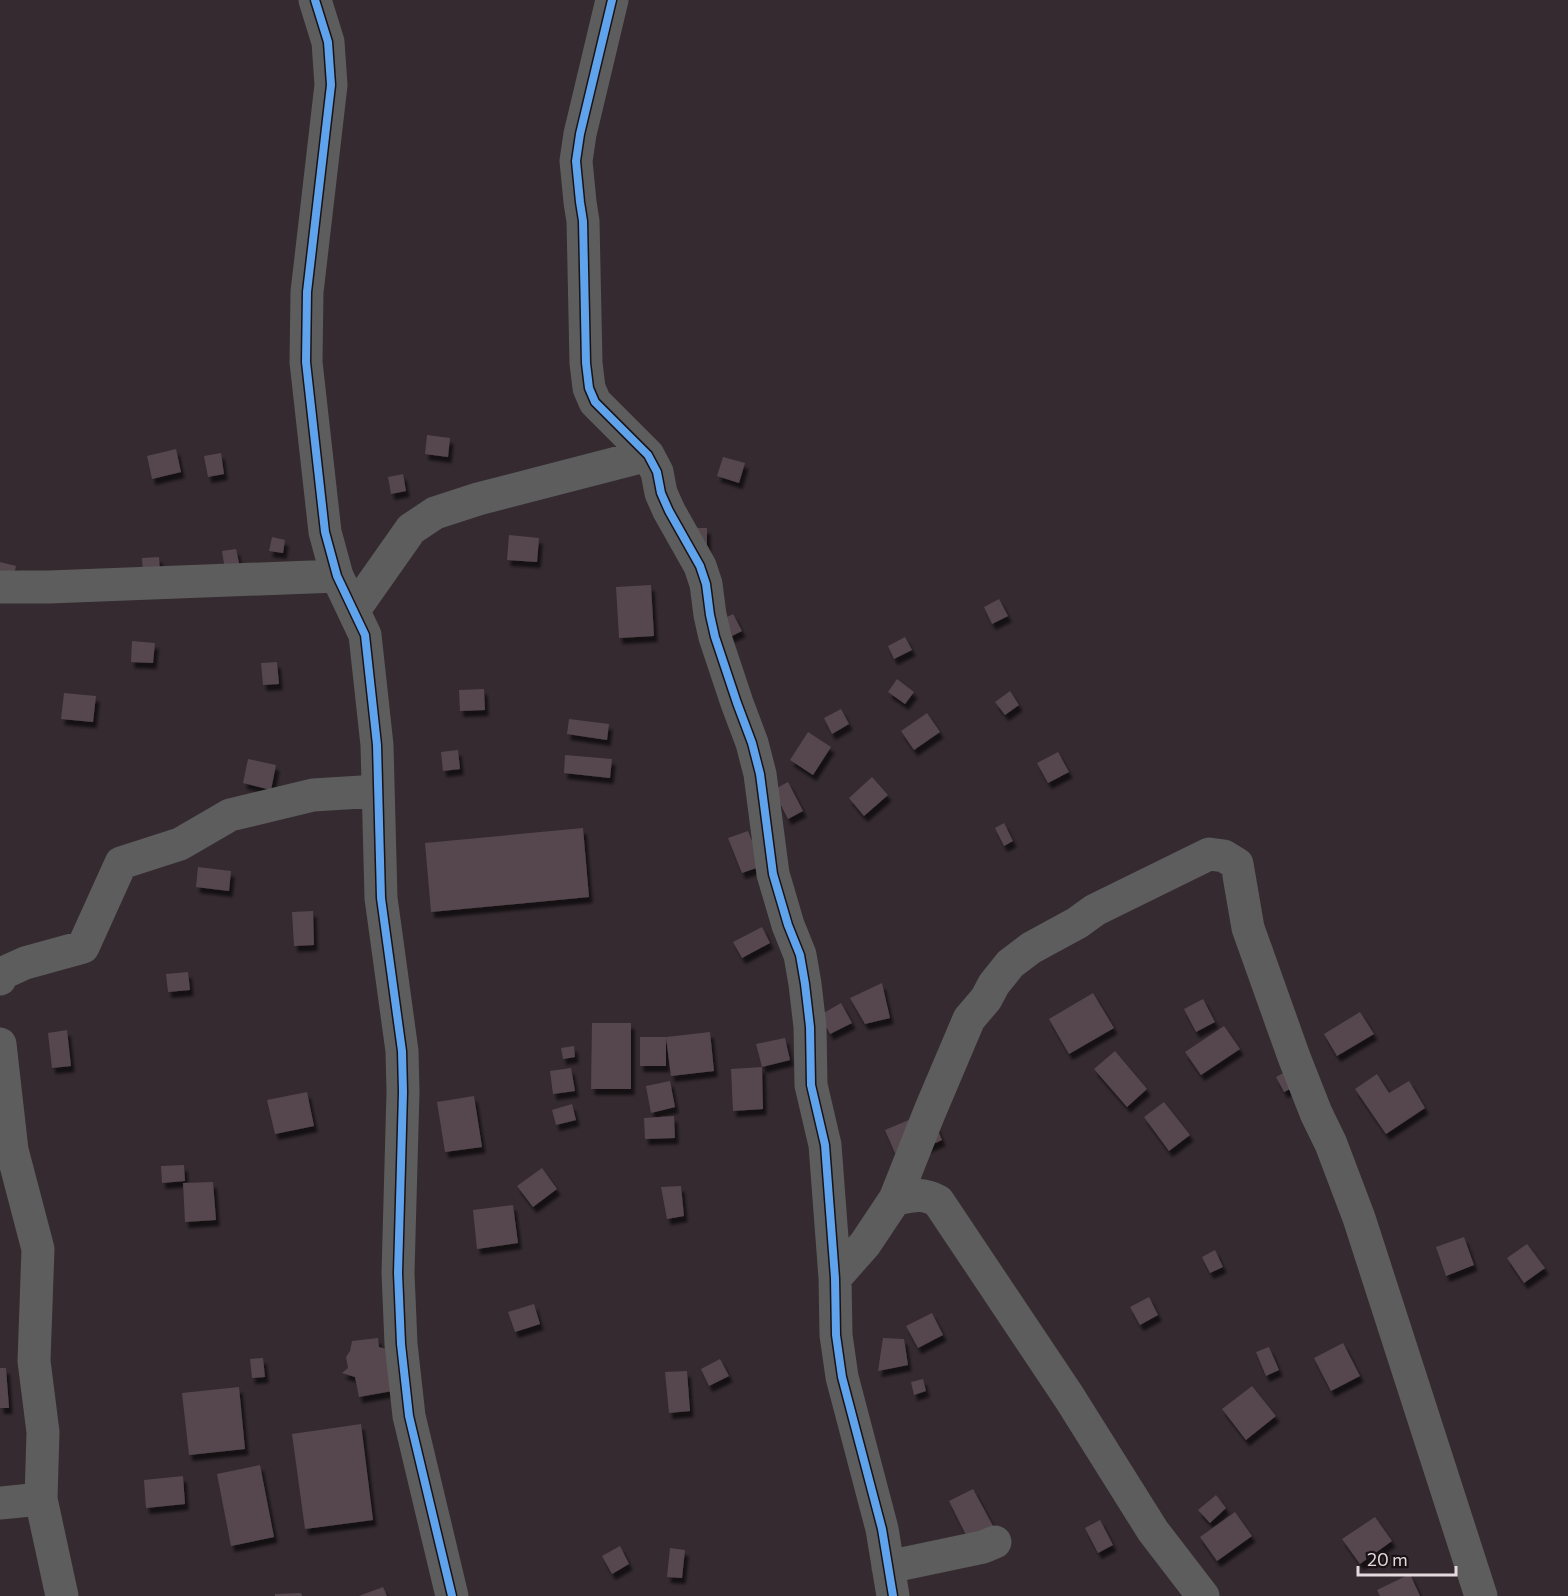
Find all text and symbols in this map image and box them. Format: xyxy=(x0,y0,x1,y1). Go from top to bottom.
scale bar xyxy=(1358,1539,1456,1577)
text: 20 m xyxy=(1367,1548,1408,1570)

